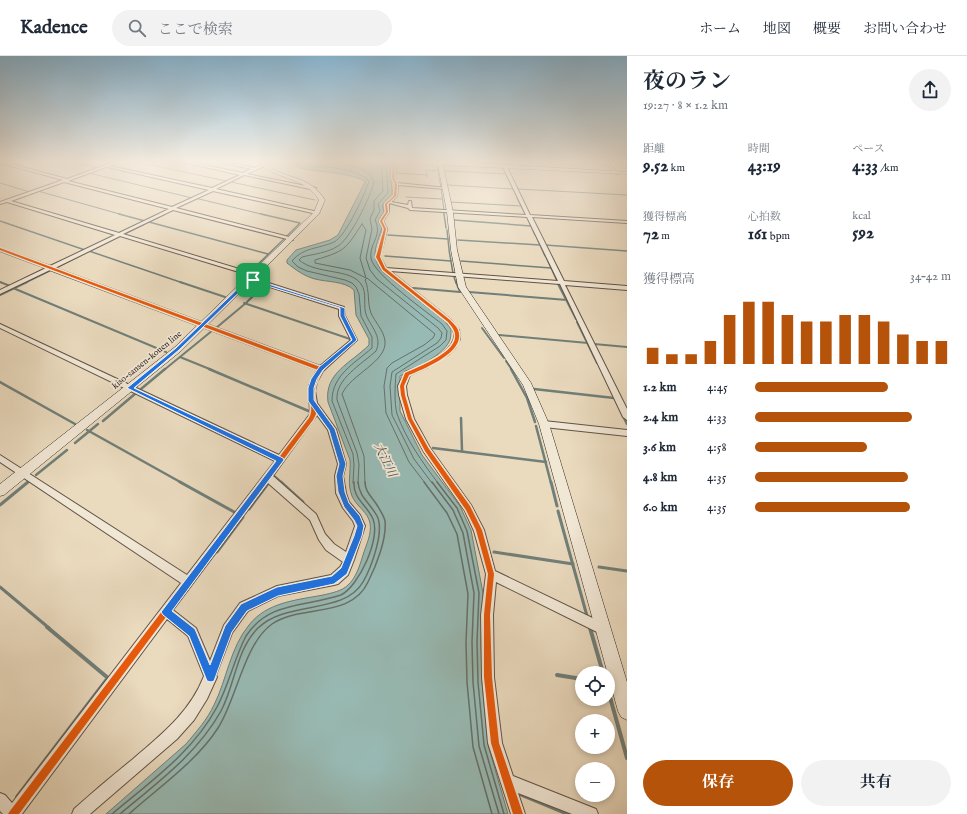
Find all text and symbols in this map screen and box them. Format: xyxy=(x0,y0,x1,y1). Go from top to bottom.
search box xyxy=(112,10,392,46)
text: Kadence xyxy=(20,16,88,40)
icon: search xyxy=(126,17,148,39)
text: ここで検索 xyxy=(158,20,233,39)
text: ホーム xyxy=(699,20,741,38)
text: 地図 xyxy=(763,20,791,38)
text: 概要 xyxy=(813,20,841,38)
text: お問い合わせ xyxy=(863,20,947,38)
text: 夜のラン xyxy=(643,68,731,96)
button: share xyxy=(909,69,951,111)
text: 19:27 · 8 × 1.2 km xyxy=(643,97,728,114)
text: 距離 xyxy=(643,142,665,156)
text: 時間 xyxy=(748,142,770,156)
text: ペース xyxy=(852,142,885,156)
text: 9.52 xyxy=(643,156,668,177)
text: 43:19 xyxy=(748,156,781,177)
text: 4:33 xyxy=(852,156,878,177)
text: km xyxy=(668,161,685,175)
text: /km xyxy=(878,161,898,175)
text: kcal xyxy=(852,209,871,223)
text: 獲得標高 xyxy=(643,210,687,224)
text: 心拍数 xyxy=(748,210,781,224)
text: 592 xyxy=(852,223,874,244)
text: 72 xyxy=(643,224,659,245)
text: 161 xyxy=(748,224,767,245)
text: m xyxy=(659,229,670,243)
text: bpm xyxy=(767,229,790,243)
pin xyxy=(236,263,270,297)
text: 34–42 m xyxy=(910,268,951,285)
icon: arrive xyxy=(242,269,264,291)
text: 獲得標高 xyxy=(643,271,695,288)
street label: kiso-sansen-kouen line xyxy=(110,329,184,391)
text: 1.2 km xyxy=(643,379,677,396)
text: 4:45 xyxy=(707,379,728,396)
text: 2.4 km xyxy=(643,409,678,426)
text: 4:33 xyxy=(707,409,727,426)
text: 3.6 km xyxy=(643,439,676,456)
text: 4:58 xyxy=(707,439,727,456)
water label: 大江川 xyxy=(370,441,401,481)
text: 4.8 km xyxy=(643,469,677,486)
text: 4:35 xyxy=(707,469,726,486)
text: 6.0 km xyxy=(643,499,678,516)
text: 4:35 xyxy=(707,499,726,516)
map controls xyxy=(575,666,615,802)
button: locate xyxy=(575,666,615,706)
button: + xyxy=(575,714,615,754)
button: 保存 xyxy=(643,760,793,806)
button: 共有 xyxy=(801,760,951,806)
button: − xyxy=(575,762,615,802)

